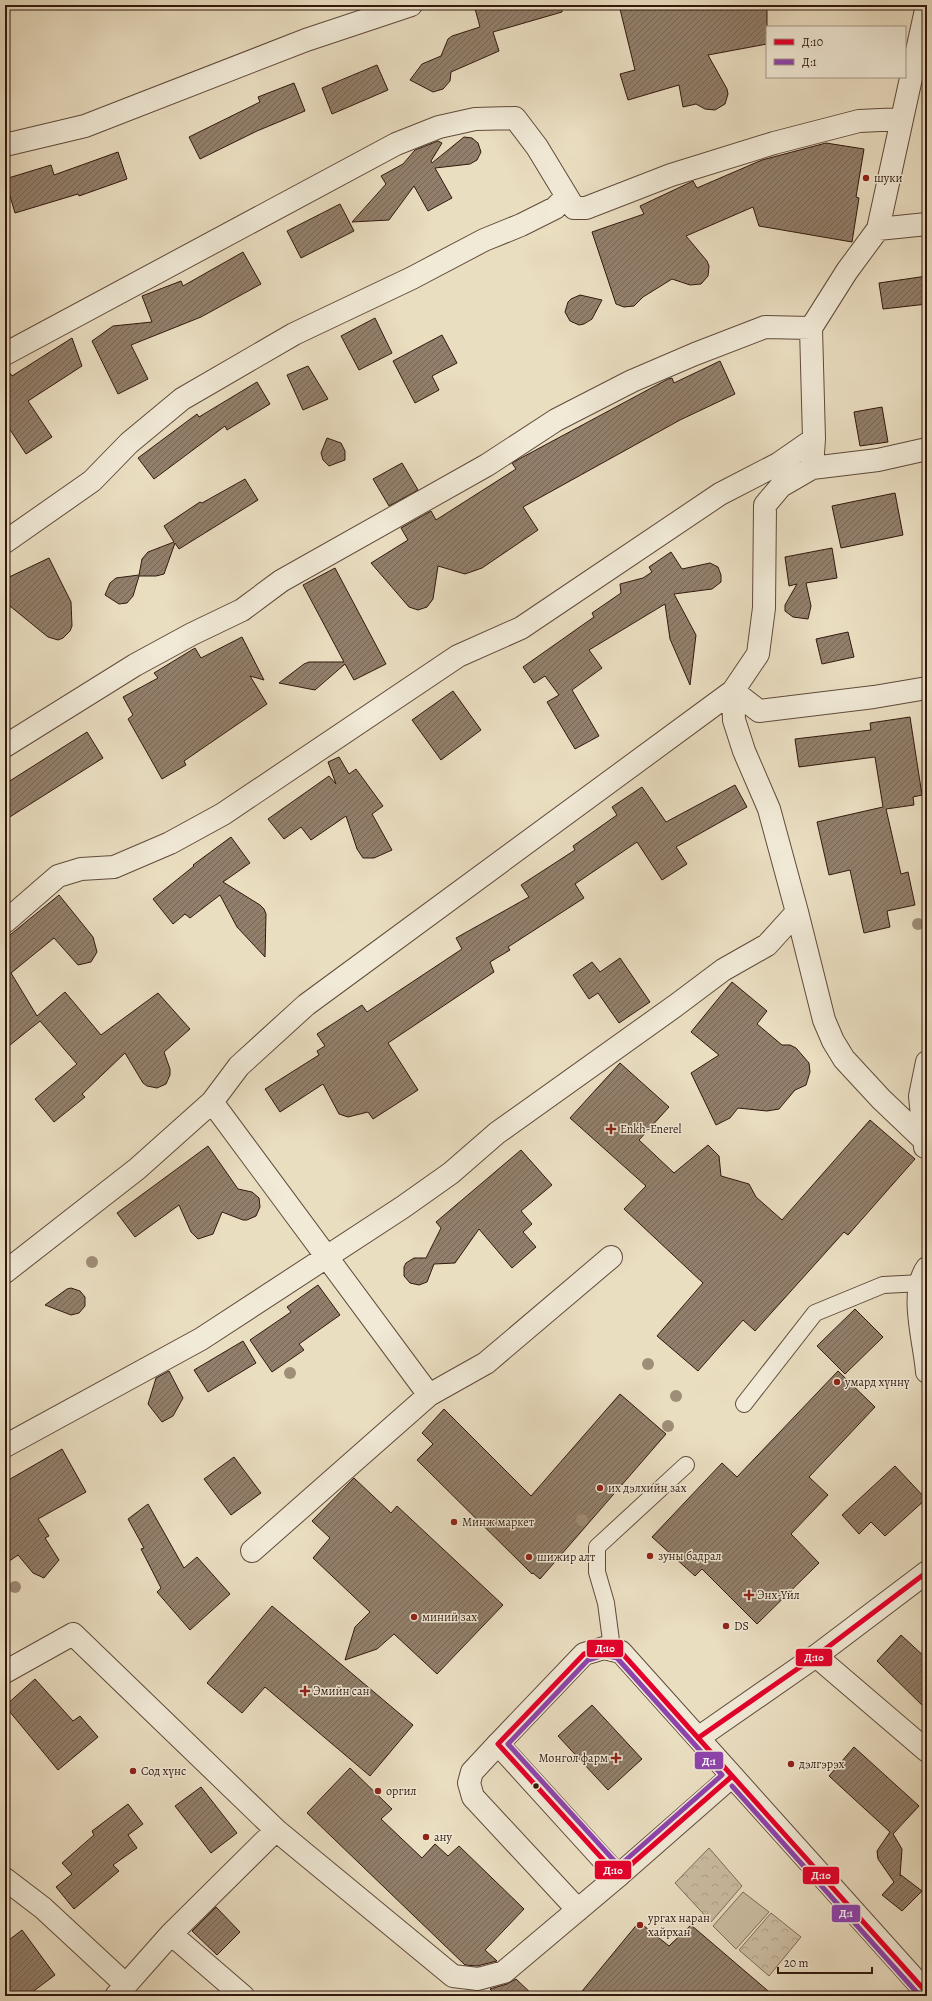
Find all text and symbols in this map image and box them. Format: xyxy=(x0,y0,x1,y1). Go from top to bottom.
legend xyxy=(766,26,906,78)
text: Д:10 xyxy=(802,34,823,50)
text: Д:1 xyxy=(802,54,817,70)
place label: шуки xyxy=(874,170,903,186)
marker: шуки xyxy=(861,173,871,183)
place label: Enkh-Enerel xyxy=(620,1121,681,1137)
marker: Enkh-Enerel xyxy=(605,1123,617,1135)
place label: умард хүннү xyxy=(844,1374,910,1390)
marker: умард хүннү xyxy=(832,1377,842,1387)
place label: их дэлхийн зах xyxy=(608,1480,687,1496)
marker: их дэлхийн зах xyxy=(595,1483,605,1493)
place label: Минж маркет xyxy=(462,1514,535,1530)
marker: Минж маркет xyxy=(449,1517,459,1527)
place label: зуны бадрал xyxy=(658,1548,722,1564)
place label: шижир алт xyxy=(537,1549,596,1565)
marker: зуны бадрал xyxy=(645,1551,655,1561)
marker: шижир алт xyxy=(524,1552,534,1562)
place label: Энх-Үйл xyxy=(757,1587,800,1603)
marker: Энх-Үйл xyxy=(744,1590,754,1600)
place label: миний зах xyxy=(422,1609,477,1625)
marker: миний зах xyxy=(409,1612,419,1622)
place label: DS xyxy=(734,1618,749,1634)
marker: DS xyxy=(721,1621,731,1631)
line badge: Д:10 xyxy=(586,1639,624,1658)
text: Д:10 xyxy=(595,1641,615,1656)
line badge: Д:10 xyxy=(795,1648,833,1667)
text: Д:10 xyxy=(804,1650,824,1665)
place label: Эмийн сан xyxy=(313,1683,369,1699)
marker: Эмийн сан xyxy=(300,1686,310,1696)
place label: Монгол фарм xyxy=(538,1750,608,1766)
line badge: Д:1 xyxy=(694,1751,724,1770)
marker: Монгол фарм xyxy=(611,1753,621,1763)
text: Д:1 xyxy=(702,1754,716,1769)
place label: дэлгэрэх xyxy=(798,1756,844,1772)
marker: дэлгэрэх xyxy=(786,1759,796,1769)
place label: Сод хүнс xyxy=(141,1763,186,1779)
marker: Сод хүнс xyxy=(128,1766,138,1776)
unlabelled marker xyxy=(531,1781,541,1791)
place label: оргил xyxy=(386,1783,416,1799)
marker: оргил xyxy=(373,1786,383,1796)
place label: ану xyxy=(434,1829,453,1845)
marker: ану xyxy=(421,1832,431,1842)
line badge: Д:10 xyxy=(594,1860,632,1880)
text: Д:10 xyxy=(603,1863,623,1878)
line badge: Д:10 xyxy=(802,1866,840,1885)
text: Д:10 xyxy=(811,1868,831,1883)
line badge: Д:1 xyxy=(831,1904,861,1923)
text: Д:1 xyxy=(839,1906,853,1921)
place label: ургах наран хайрхан xyxy=(647,1910,710,1940)
marker: ургах наран хайрхан xyxy=(635,1920,645,1930)
scale bar xyxy=(778,1949,872,1975)
text: 20 m xyxy=(784,1955,808,1971)

